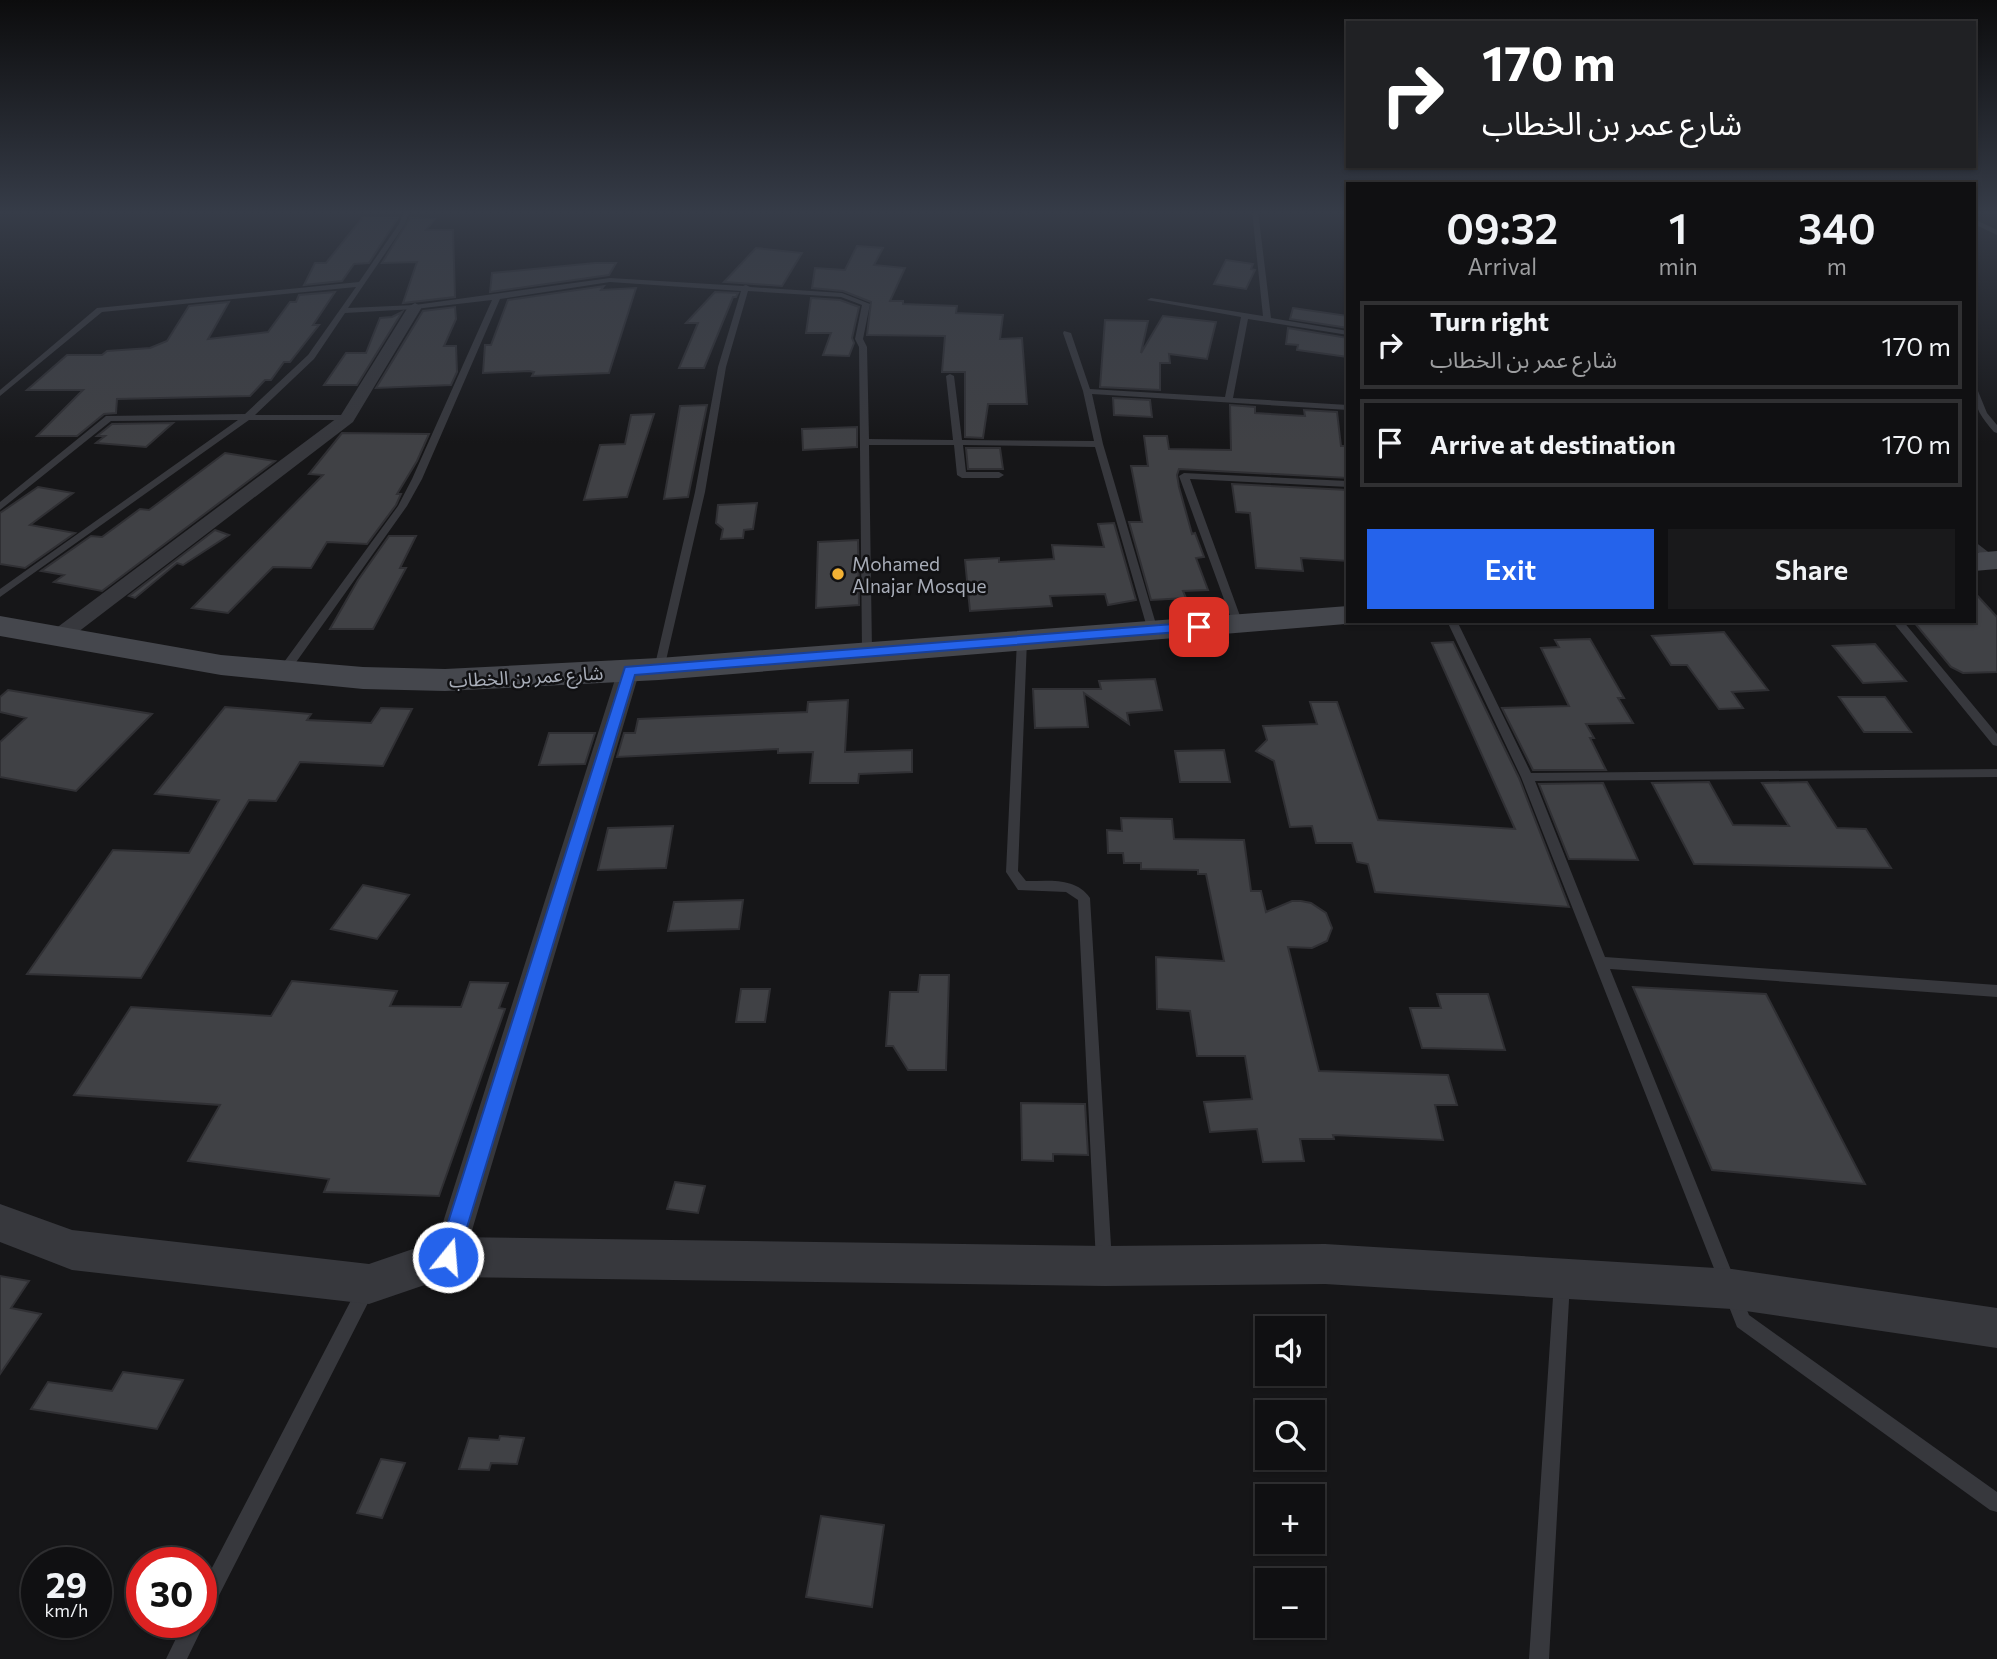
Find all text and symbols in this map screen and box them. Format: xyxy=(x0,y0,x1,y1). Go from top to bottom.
text: 170 m xyxy=(1482,31,1615,91)
icon: right xyxy=(1367,49,1458,140)
text: شارع عمر بن الخطاب xyxy=(1482,102,1742,142)
text: 09:32 xyxy=(1446,201,1558,253)
text: 1 xyxy=(1669,201,1688,253)
text: 340 xyxy=(1798,201,1876,253)
text: Arrival xyxy=(1467,252,1537,280)
text: min xyxy=(1659,252,1698,280)
text: m xyxy=(1827,252,1847,280)
text: Turn right xyxy=(1430,305,1549,336)
icon: right xyxy=(1371,326,1409,364)
text: 170 m xyxy=(1882,330,1951,361)
text: شارع عمر بن الخطاب xyxy=(1430,345,1617,373)
icon: arrive xyxy=(1371,424,1409,462)
text: Arrive at destination xyxy=(1430,428,1676,459)
text: 170 m xyxy=(1882,428,1951,459)
button: Exit xyxy=(1367,529,1654,609)
button: Share xyxy=(1668,529,1955,609)
place label: Mohamed Alnajar Mosque xyxy=(852,552,986,597)
marker: Mohamed Alnajar Mosque xyxy=(830,566,846,582)
pin xyxy=(1169,597,1229,657)
icon: arrive xyxy=(1180,608,1218,646)
street label: شارع عمر بن الخطاب xyxy=(448,660,604,695)
position arrow xyxy=(411,1220,485,1294)
map controls xyxy=(1255,1316,1325,1638)
button: sound xyxy=(1255,1316,1325,1386)
button: search xyxy=(1255,1400,1325,1470)
button: + xyxy=(1255,1484,1325,1554)
speed limit sign: 30 xyxy=(126,1547,217,1638)
text: 29 xyxy=(46,1562,87,1605)
button: − xyxy=(1255,1568,1325,1638)
text: km/h xyxy=(45,1599,88,1621)

